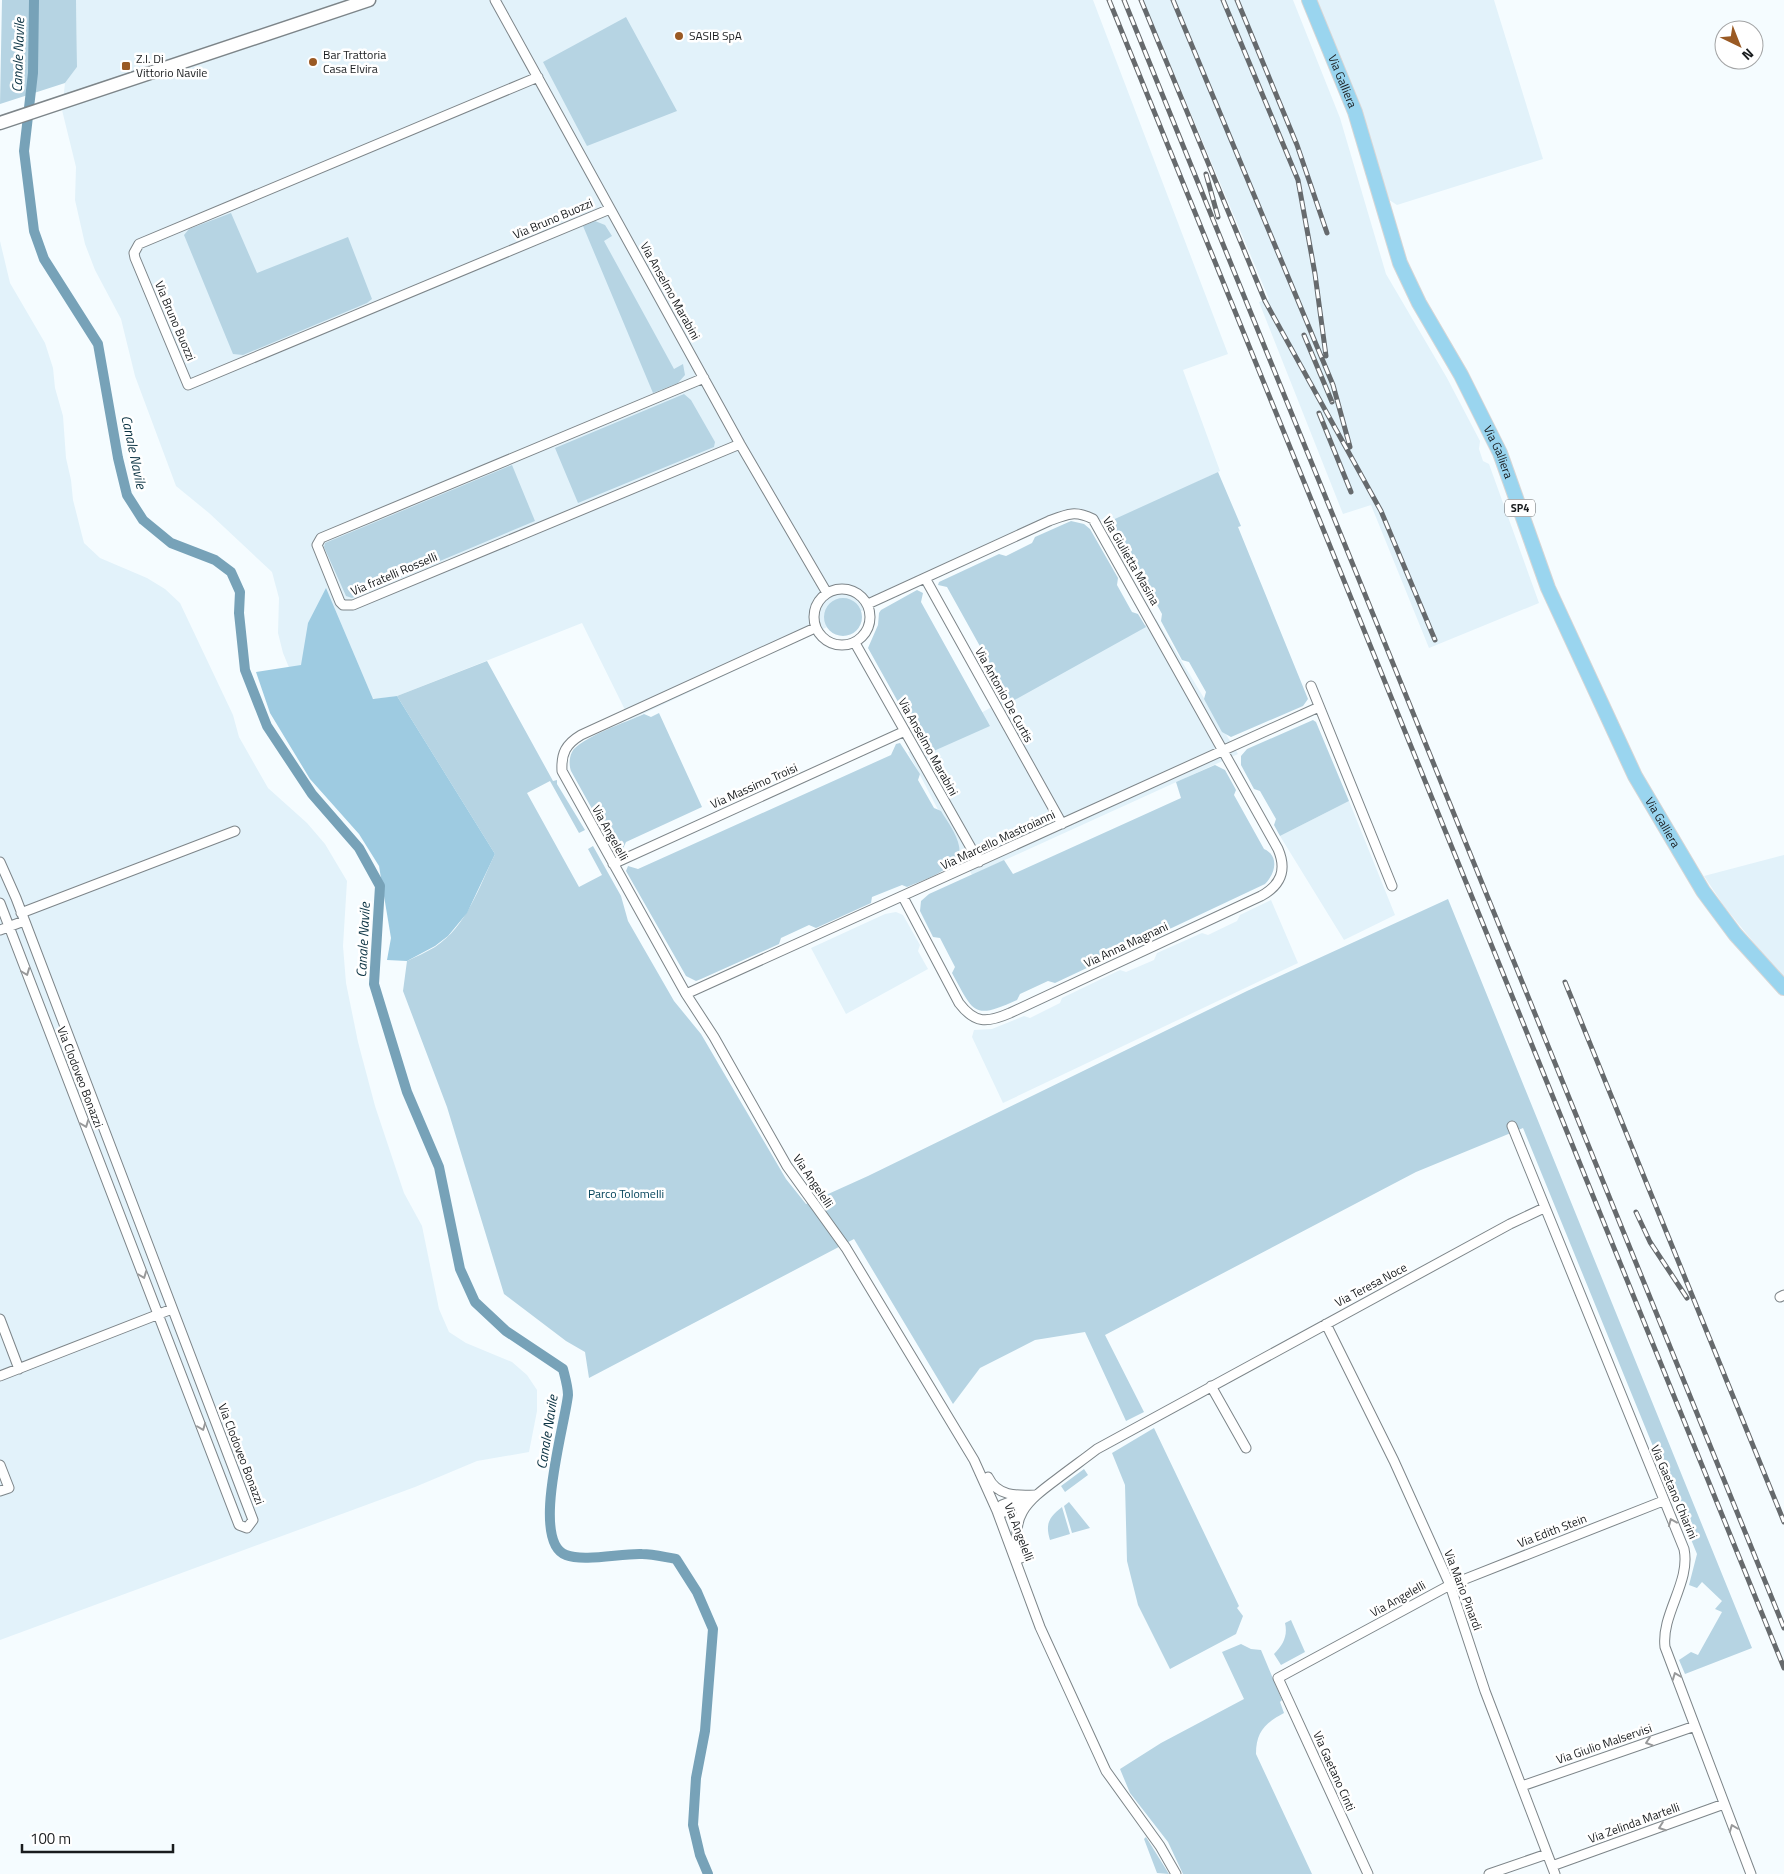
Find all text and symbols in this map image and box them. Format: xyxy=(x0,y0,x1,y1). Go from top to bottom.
water label: Canale Navile xyxy=(6,16,29,93)
north arrow xyxy=(1714,20,1764,70)
place label: SASIB SpA xyxy=(689,26,742,45)
marker: SASIB SpA xyxy=(673,30,685,42)
text: N xyxy=(1737,44,1759,66)
place label: Bar Trattoria Casa Elvira xyxy=(323,45,386,78)
place label: Z.I. Di Vittorio Navile xyxy=(136,49,207,82)
street label: Via Galliera xyxy=(1323,52,1362,111)
marker: Bar Trattoria Casa Elvira xyxy=(307,56,319,68)
marker: Z.I. Di Vittorio Navile xyxy=(120,60,132,72)
street label: Via Bruno Buozzi xyxy=(510,193,596,244)
street label: Via Anselmo Marabini xyxy=(636,238,705,343)
street label: Via Bruno Buozzi xyxy=(150,278,201,364)
water label: Canale Navile xyxy=(116,413,153,492)
street label: Via Galliera xyxy=(1479,422,1518,481)
road number: SP4 xyxy=(1505,499,1535,516)
street label: Via Giulietta Masina xyxy=(1098,513,1165,609)
street label: Via fratelli Rosselli xyxy=(348,547,440,600)
street label: Via Antonio De Curtis xyxy=(970,644,1039,746)
street label: Via Anselmo Marabini xyxy=(894,694,963,799)
street label: Via Massimo Troisi xyxy=(707,758,800,813)
street label: Via Galliera xyxy=(1640,793,1685,851)
street label: Via Angelelli xyxy=(587,801,634,864)
street label: Via Marcello Mastroianni xyxy=(937,805,1058,874)
water label: Canale Navile xyxy=(350,900,375,978)
street label: Via Anna Magnani xyxy=(1081,917,1171,972)
one-way arrow xyxy=(20,967,30,976)
street label: Via Clodoveo Bonazzi xyxy=(52,1024,108,1130)
one-way arrow xyxy=(78,1119,89,1128)
street label: Via Angelelli xyxy=(788,1150,838,1211)
park label: Parco Tolomelli xyxy=(588,1184,664,1203)
street label: Via Teresa Noce xyxy=(1331,1258,1410,1312)
one-way arrow xyxy=(138,1271,148,1279)
water label: Canale Navile xyxy=(530,1392,563,1471)
street label: Via Clodoveo Bonazzi xyxy=(213,1401,269,1507)
one-way arrow xyxy=(195,1422,206,1431)
street label: Via Gaetano Chiarini xyxy=(1646,1442,1703,1542)
street label: Via Angelelli xyxy=(1000,1500,1039,1564)
street label: Via Edith Stein xyxy=(1514,1509,1589,1552)
one-way arrow xyxy=(1668,1518,1679,1527)
street label: Via Mario Pinardi xyxy=(1439,1547,1488,1633)
street label: Via Angelelli xyxy=(1366,1575,1429,1622)
one-way arrow xyxy=(1672,1673,1682,1681)
street label: Via Giulio Malservisi xyxy=(1553,1718,1654,1769)
street label: Via Gaetano Cinti xyxy=(1308,1728,1361,1814)
one-way arrow xyxy=(1645,1736,1653,1746)
street label: Via Zelinda Martelli xyxy=(1585,1797,1682,1848)
one-way arrow xyxy=(1658,1821,1667,1831)
scale bar xyxy=(22,1822,174,1854)
one-way arrow xyxy=(1729,1825,1739,1833)
text: 100 m xyxy=(30,1827,71,1850)

